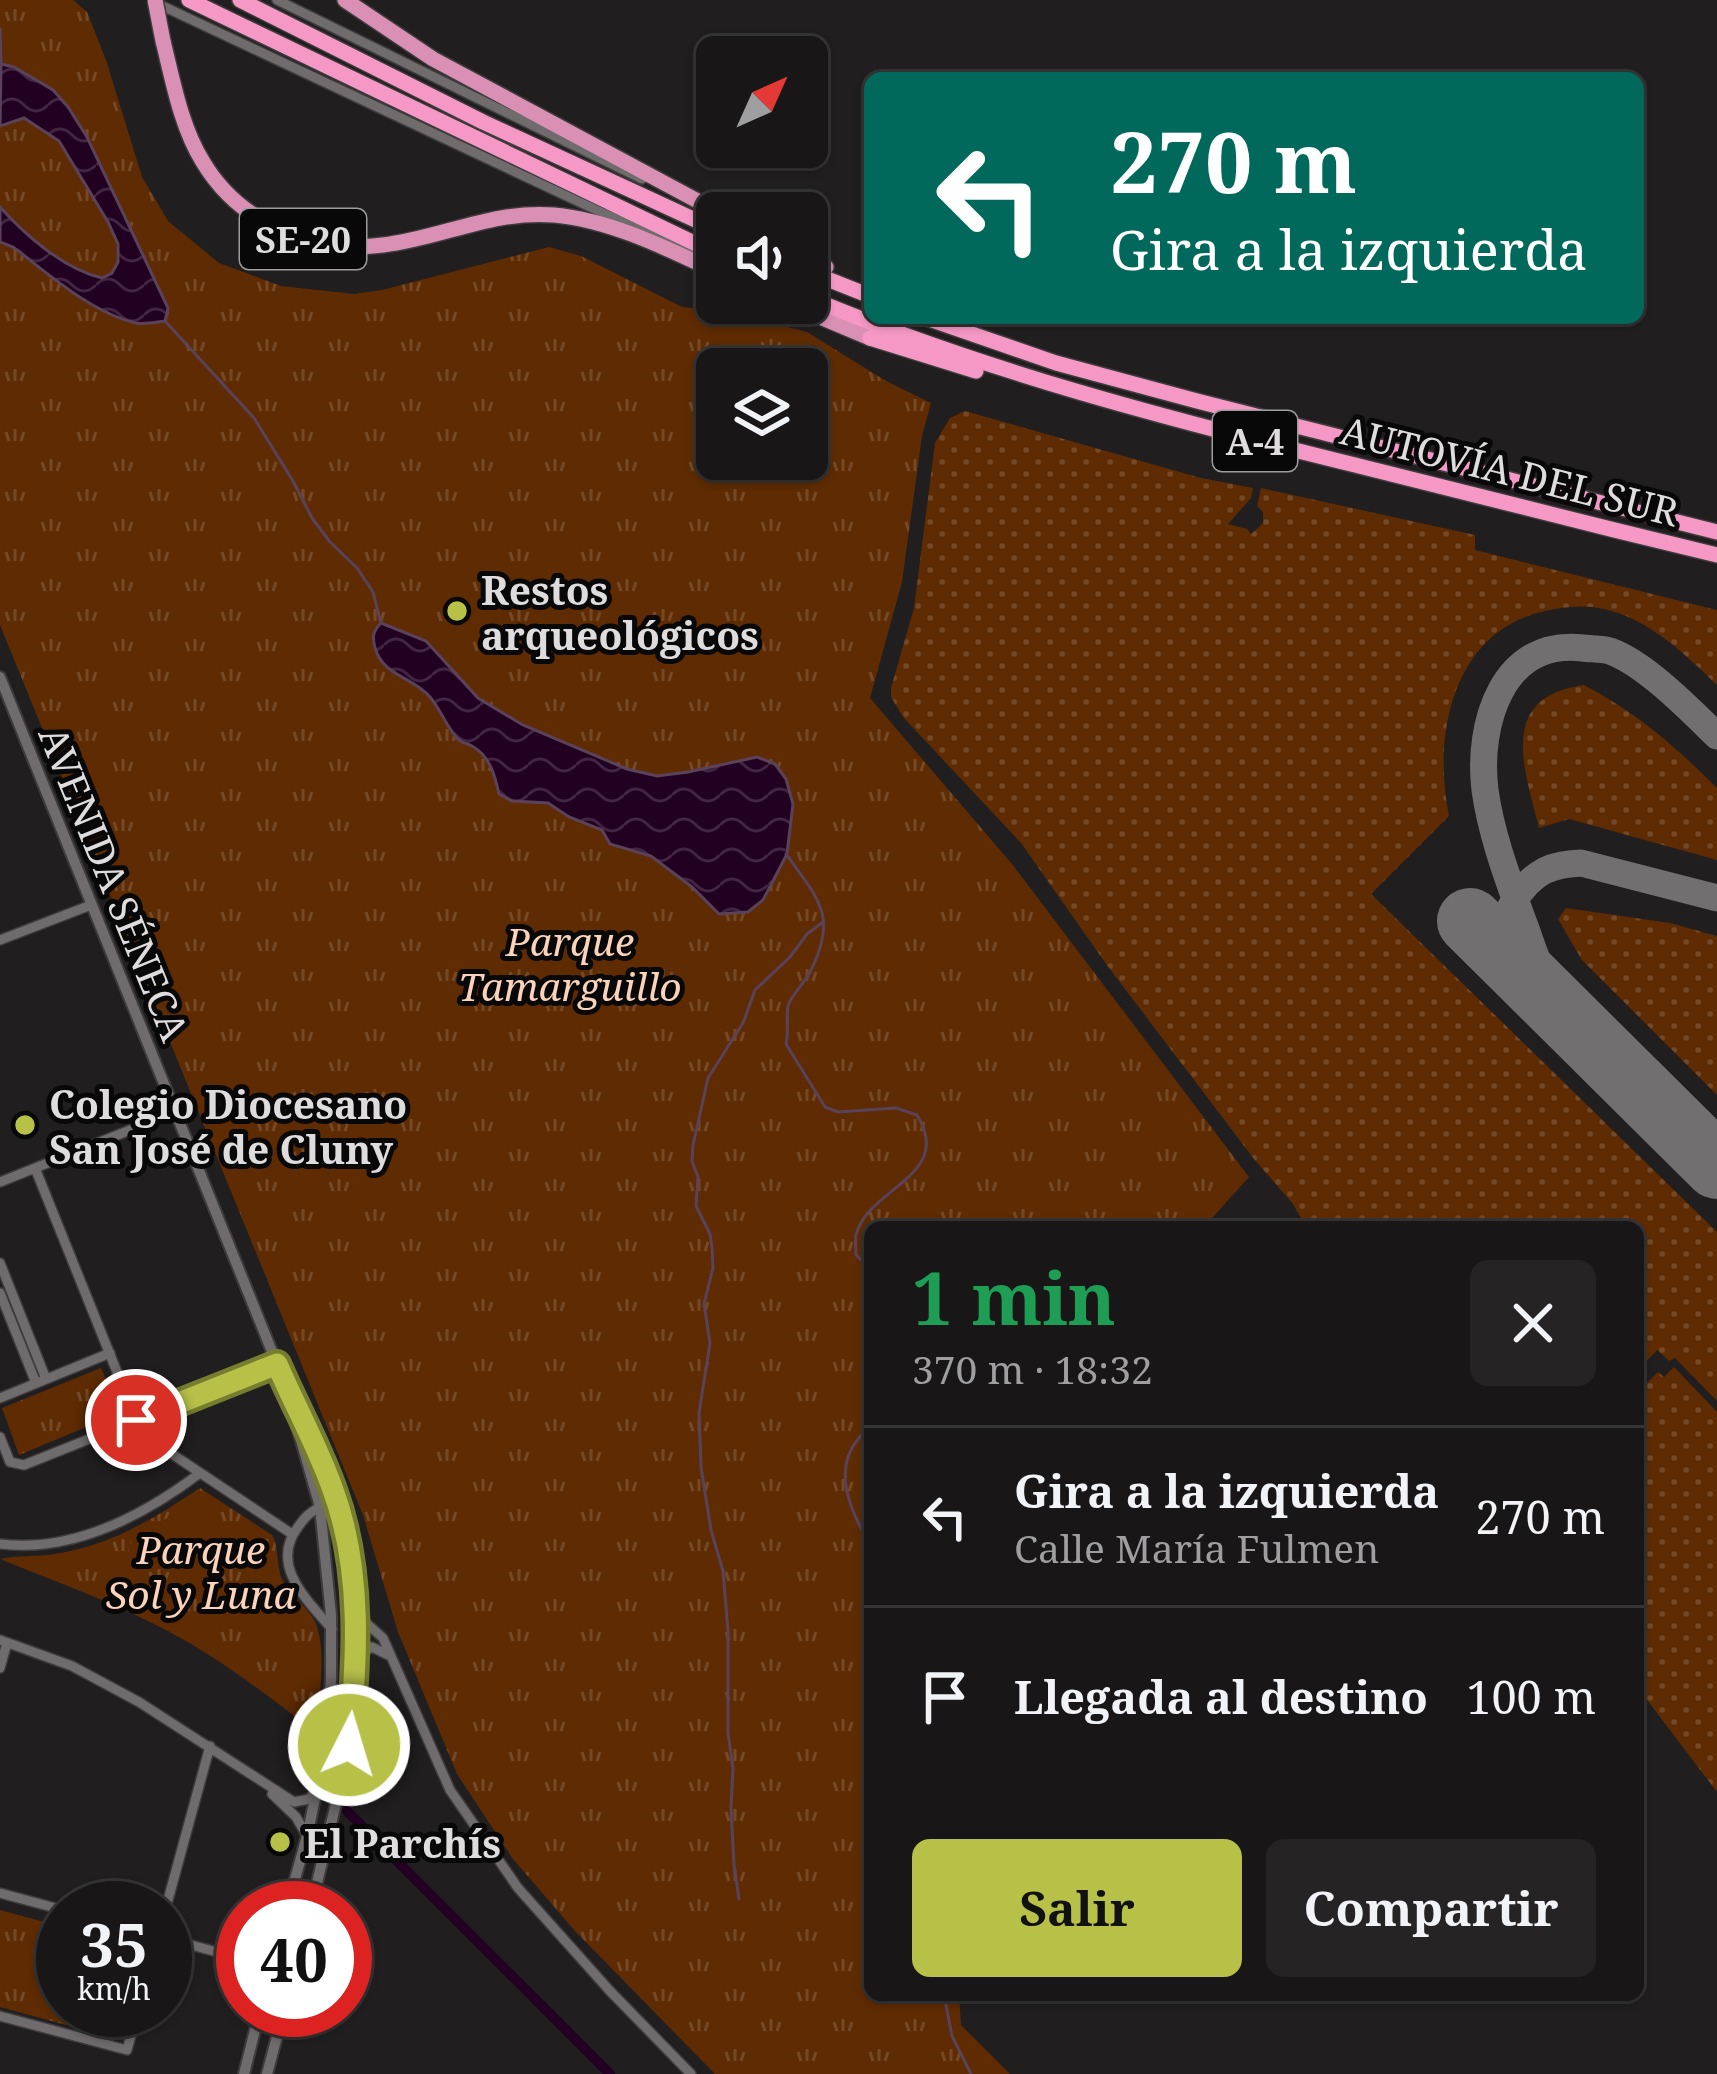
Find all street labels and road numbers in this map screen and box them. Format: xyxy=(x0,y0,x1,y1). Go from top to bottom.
road number: SE-20 xyxy=(240,209,366,269)
street label: AUTOVÍA DEL SUR xyxy=(1336,402,1685,538)
road number: A-4 xyxy=(1213,411,1297,471)
street label: AVENIDA SÉNECA xyxy=(28,718,203,1049)

